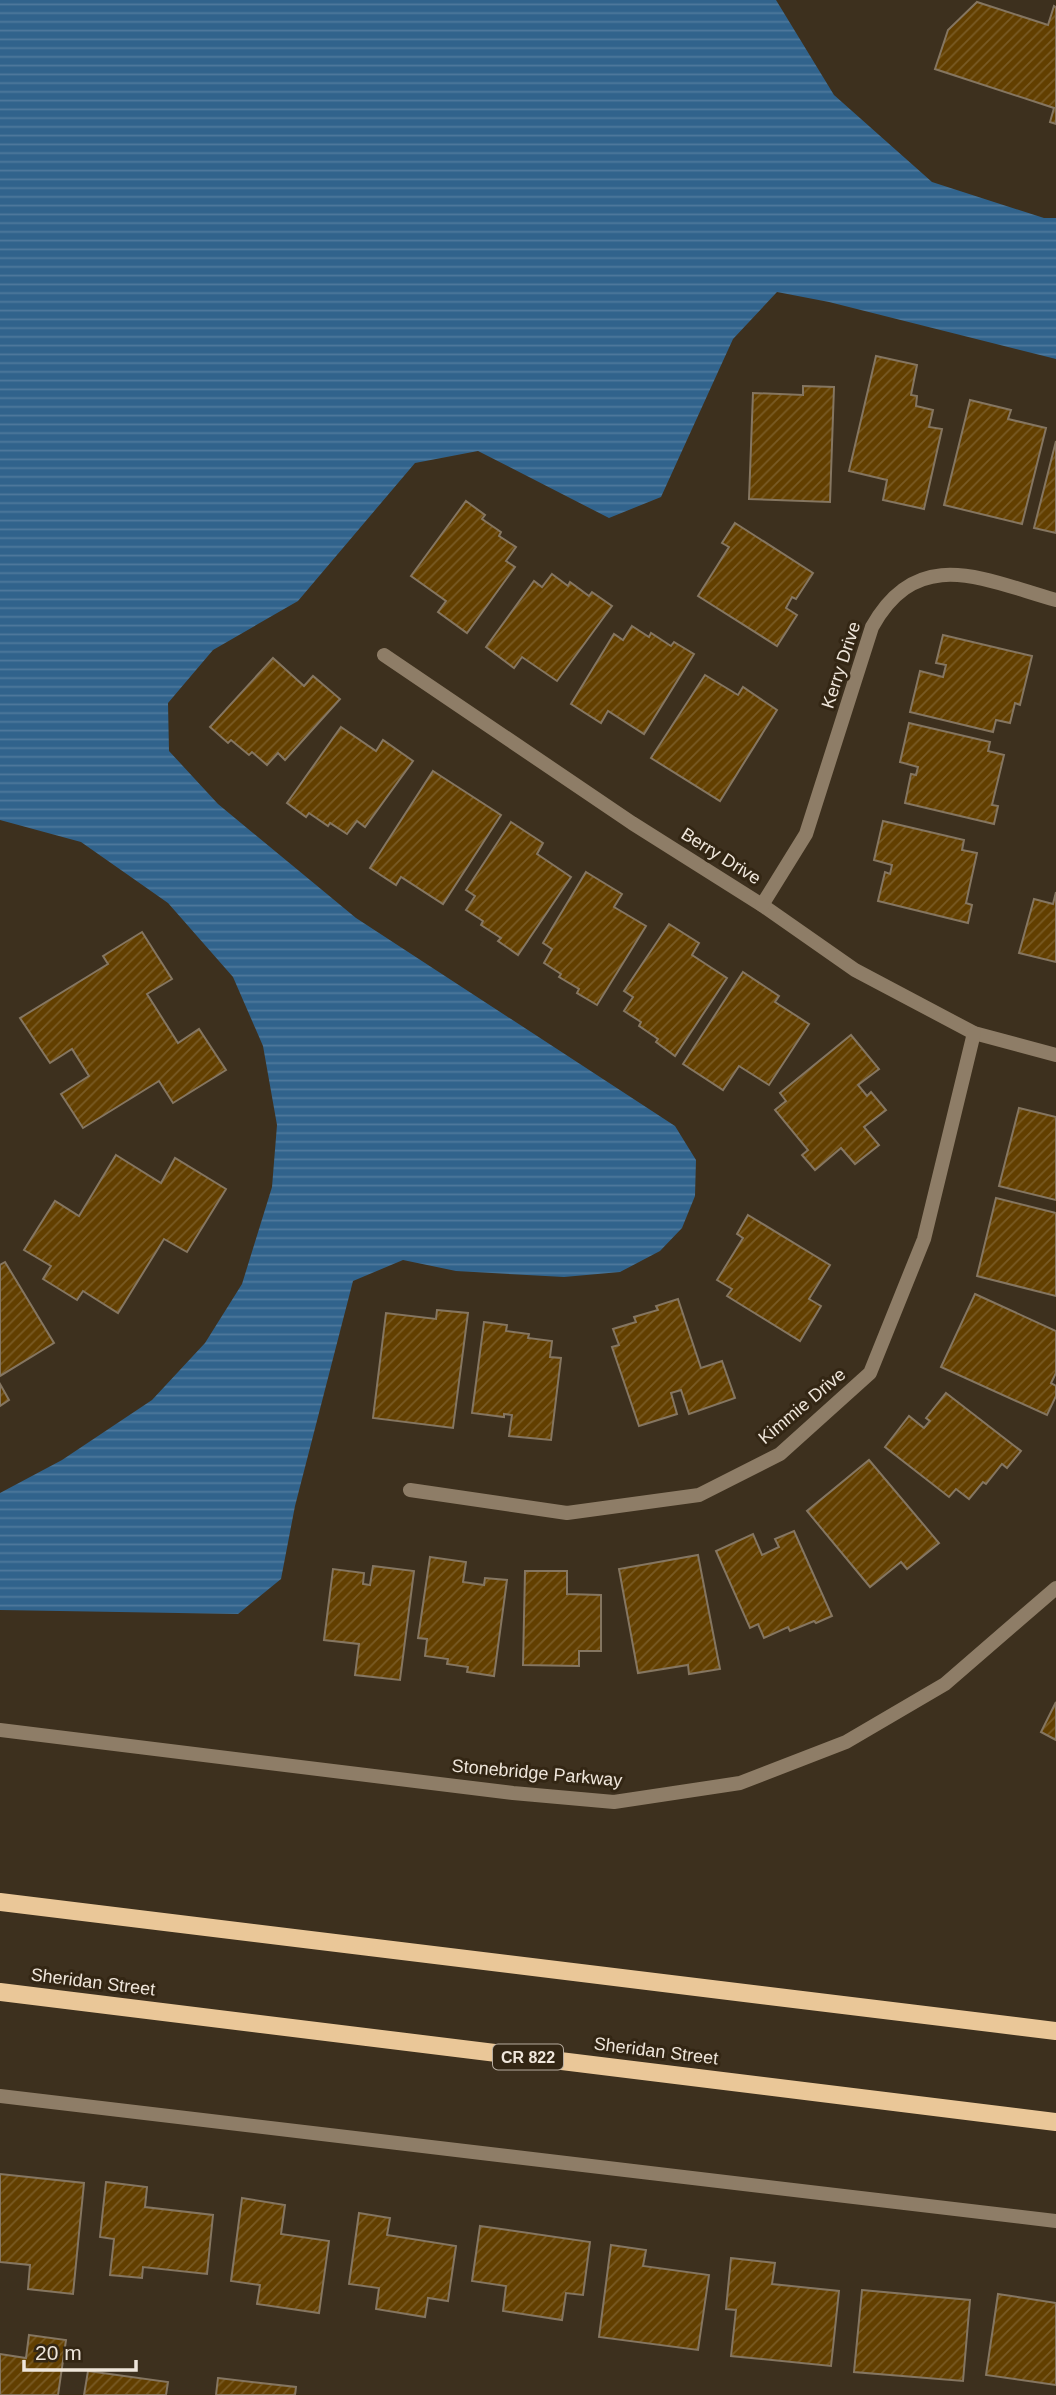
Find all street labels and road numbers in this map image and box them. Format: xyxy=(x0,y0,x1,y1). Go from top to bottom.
street label: Kerry Drive xyxy=(818,619,864,711)
street label: Berry Drive xyxy=(678,824,764,888)
street label: Kimmie Drive xyxy=(755,1364,849,1448)
street label: Stonebridge Parkway xyxy=(451,1756,623,1790)
street label: Sheridan Street xyxy=(30,1964,156,2000)
street label: Sheridan Street xyxy=(593,2033,719,2069)
road number: CR 822 xyxy=(493,2044,563,2070)

